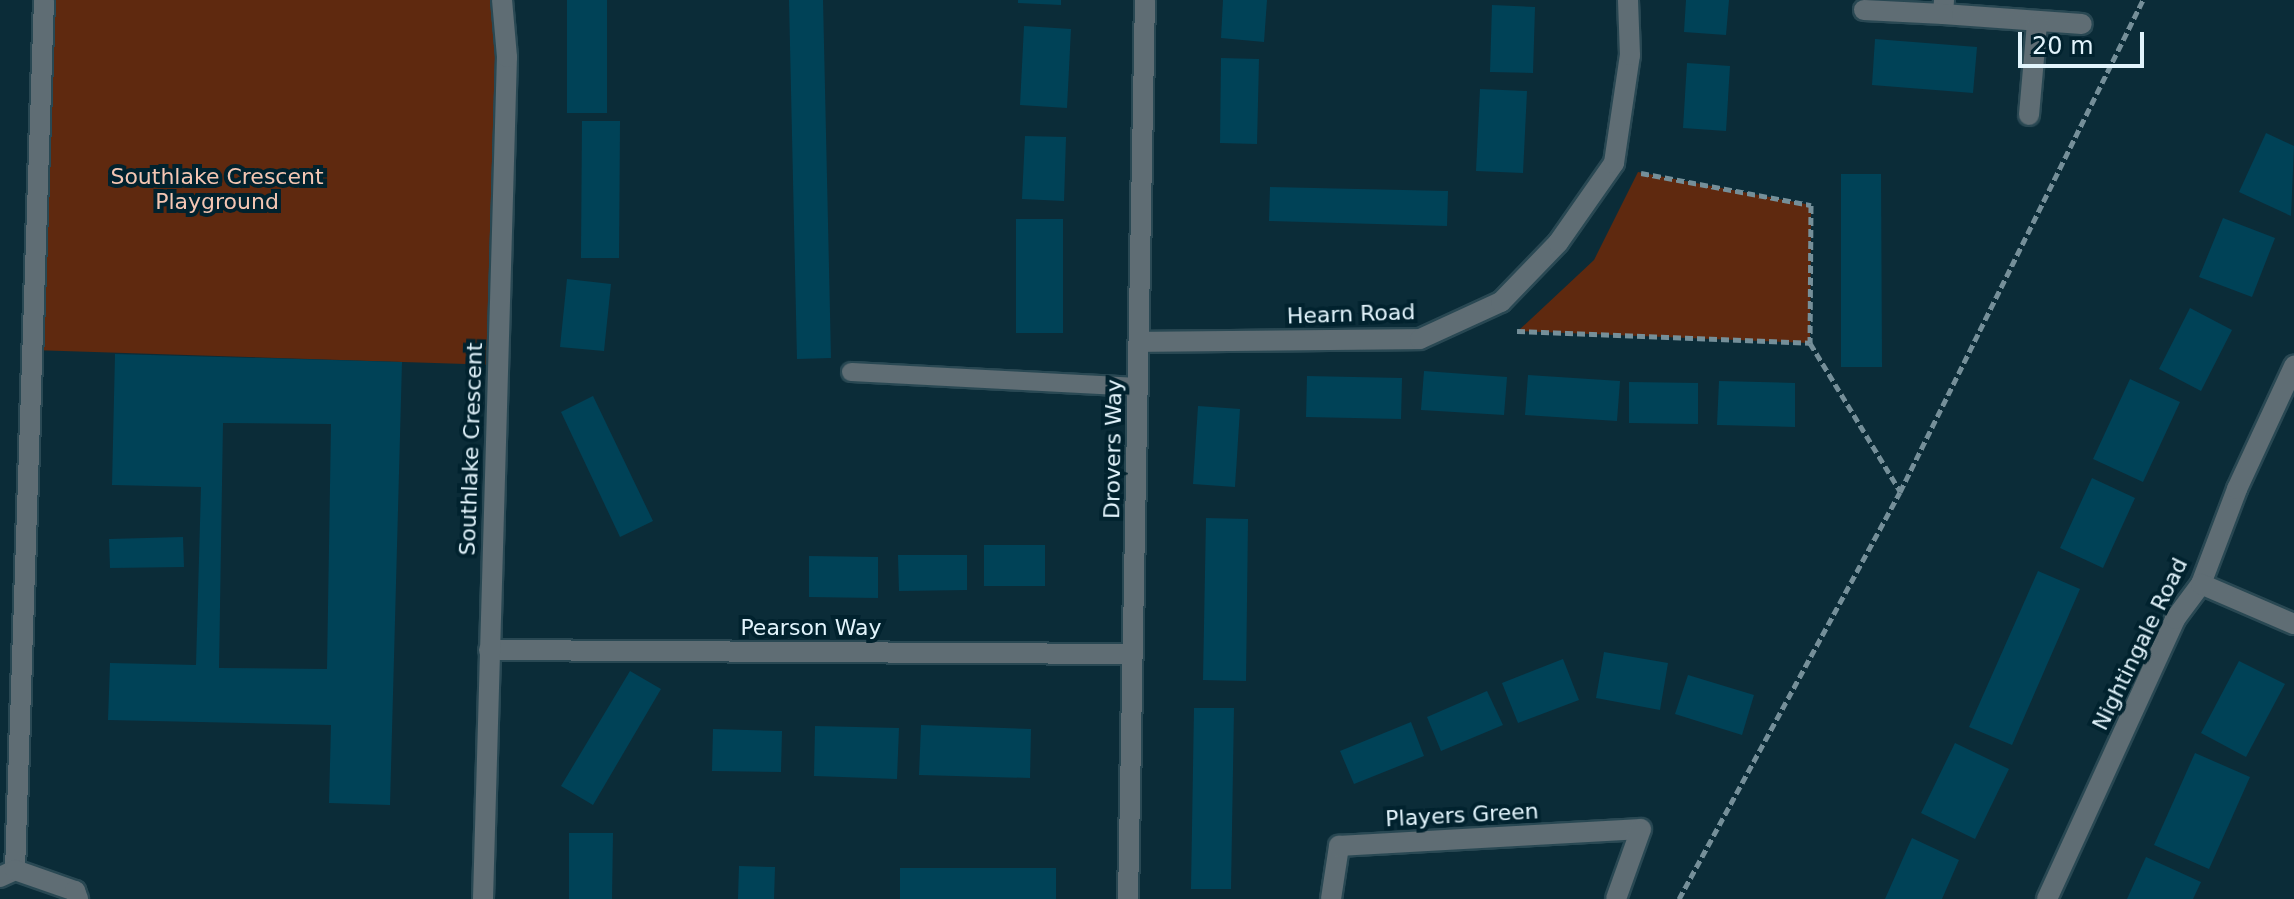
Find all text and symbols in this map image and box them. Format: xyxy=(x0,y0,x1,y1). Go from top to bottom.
scale bar xyxy=(2022,16,2148,66)
text: 20 m xyxy=(2032,32,2094,60)
park label: Southlake Crescent Playground xyxy=(110,163,324,214)
street label: Hearn Road xyxy=(1286,299,1416,329)
street label: Southlake Crescent xyxy=(454,342,488,556)
street label: Drovers Way xyxy=(1099,379,1127,519)
street label: Nightingale Road xyxy=(2087,554,2193,734)
street label: Pearson Way xyxy=(740,615,882,641)
street label: Players Green xyxy=(1385,798,1539,832)

